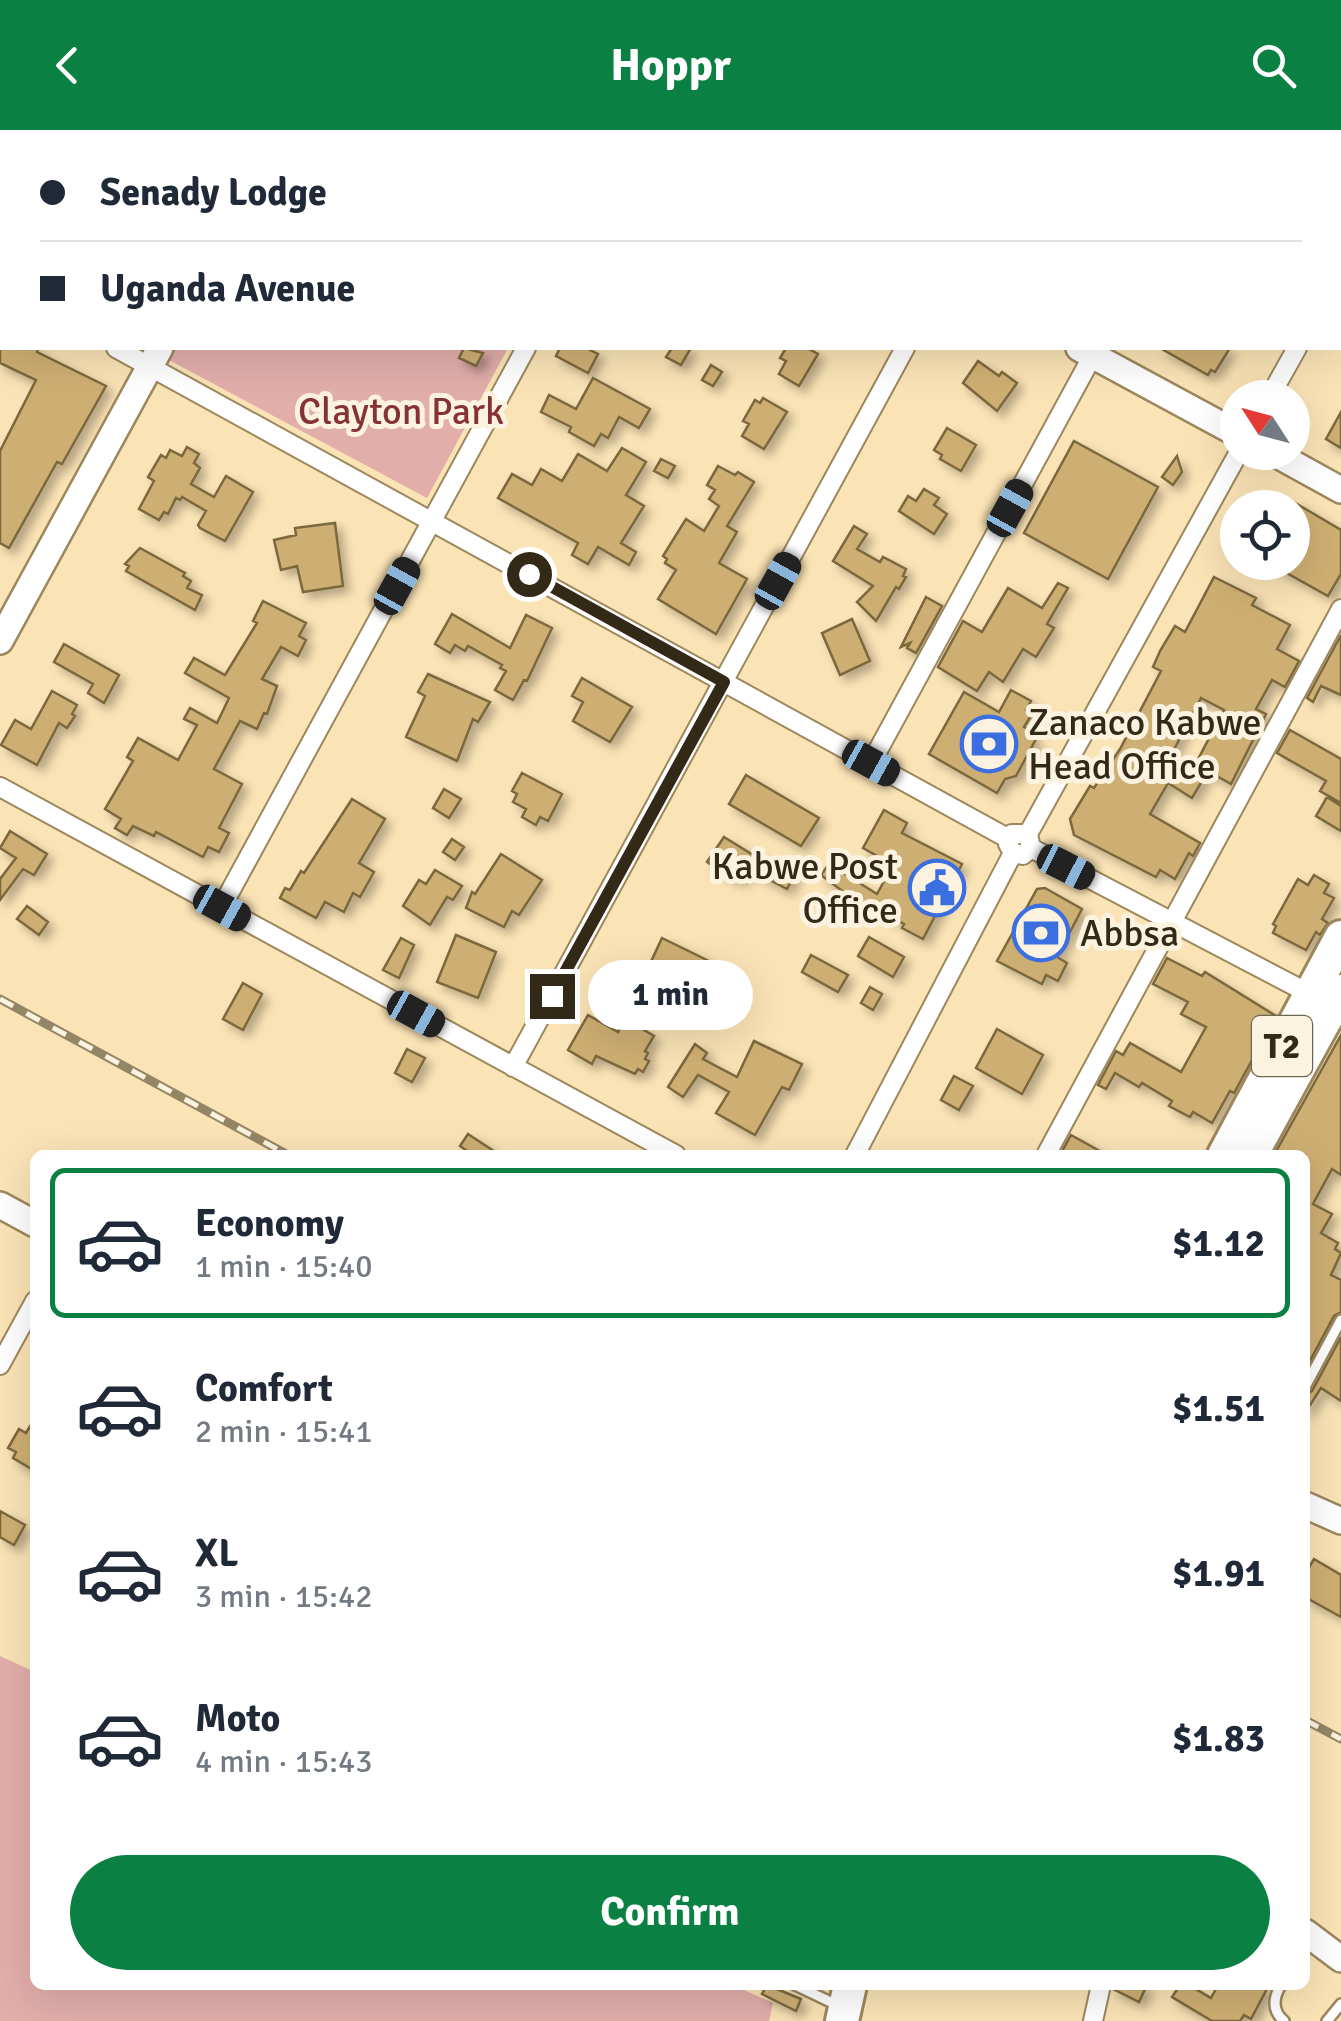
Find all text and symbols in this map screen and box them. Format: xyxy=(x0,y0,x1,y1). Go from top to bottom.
icon: back xyxy=(40,38,95,93)
text: Hoppr xyxy=(610,38,731,93)
icon: search xyxy=(1246,38,1301,93)
text: Senady Lodge xyxy=(100,169,327,216)
text: Uganda Avenue xyxy=(100,265,355,312)
north arrow xyxy=(1220,380,1310,470)
map controls xyxy=(1220,380,1310,580)
park label: Clayton Park xyxy=(298,388,504,435)
car xyxy=(982,474,1038,542)
button: locate xyxy=(1220,490,1310,580)
car xyxy=(750,547,806,615)
car xyxy=(369,552,425,620)
route start xyxy=(507,552,552,597)
place label: Zanaco Kabwe Head Office xyxy=(1028,699,1262,790)
bank icon: Zanaco Kabwe Head Office xyxy=(959,714,1019,774)
car xyxy=(837,735,905,791)
car xyxy=(1032,840,1100,894)
place label: Kabwe Post Office xyxy=(712,843,898,934)
public building icon: Kabwe Post Office xyxy=(907,858,967,918)
car xyxy=(188,880,256,936)
bank icon: Abbsa xyxy=(1011,903,1071,963)
place label: Abbsa xyxy=(1080,910,1179,957)
callout: 1 min xyxy=(587,961,752,1031)
route end xyxy=(530,974,575,1019)
text: 1 min xyxy=(632,975,709,1014)
car xyxy=(382,986,450,1042)
road number: T2 xyxy=(1252,1016,1312,1076)
icon: car xyxy=(75,1198,165,1288)
text: Economy xyxy=(195,1200,344,1247)
text: $1.12 xyxy=(1172,1220,1265,1267)
text: 1 min · 15:40 xyxy=(195,1247,373,1286)
icon: car xyxy=(75,1363,165,1453)
text: Comfort xyxy=(195,1365,333,1412)
text: $1.51 xyxy=(1172,1385,1265,1432)
text: 2 min · 15:41 xyxy=(195,1412,373,1451)
icon: car xyxy=(75,1528,165,1618)
text: XL xyxy=(195,1530,238,1577)
text: $1.91 xyxy=(1172,1550,1265,1597)
text: 3 min · 15:42 xyxy=(195,1577,373,1616)
icon: car xyxy=(75,1693,165,1783)
text: Moto xyxy=(195,1695,280,1742)
text: $1.83 xyxy=(1172,1715,1265,1762)
text: 4 min · 15:43 xyxy=(195,1742,373,1781)
button: Confirm xyxy=(70,1855,1270,1970)

